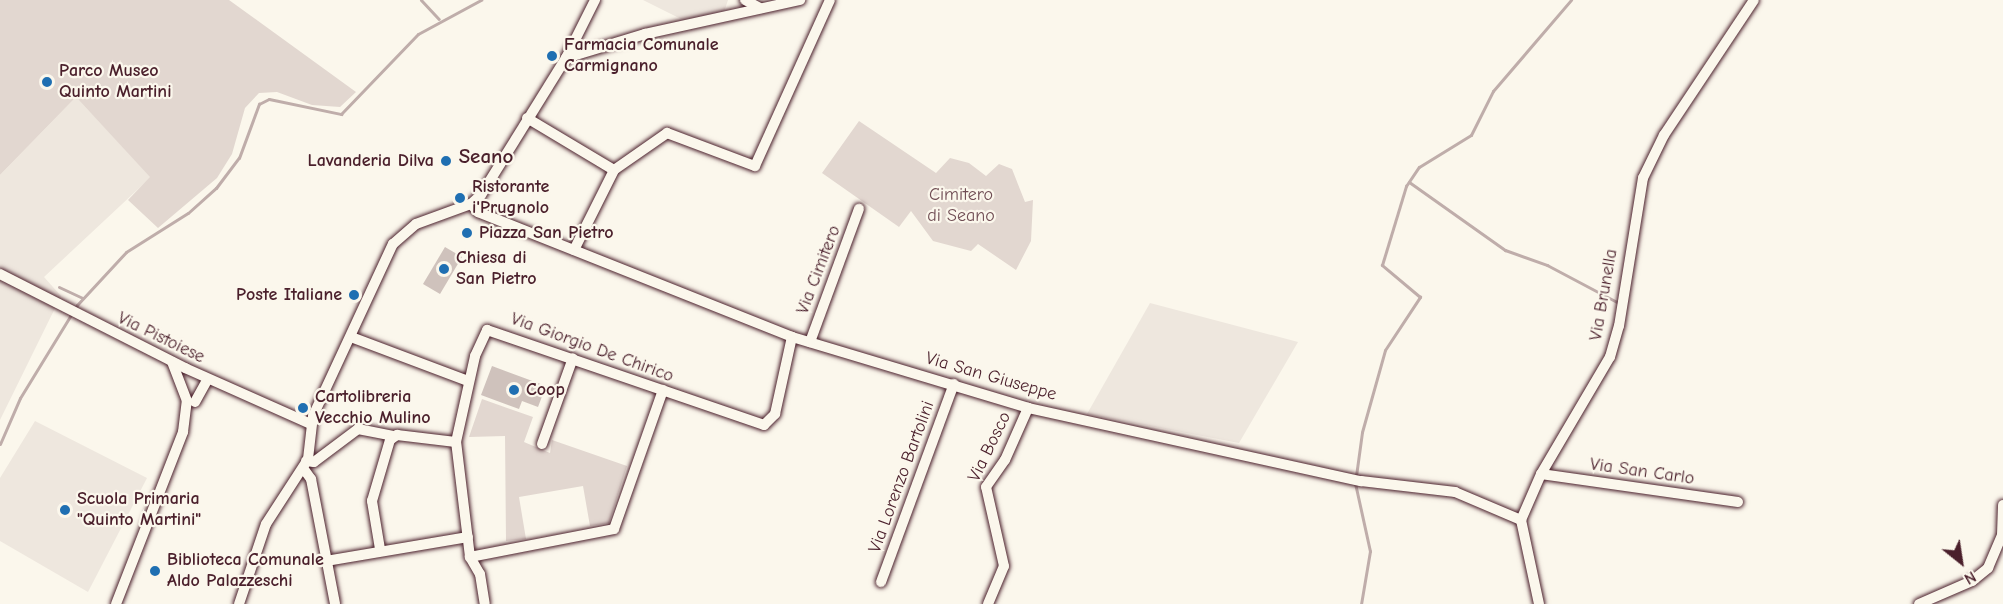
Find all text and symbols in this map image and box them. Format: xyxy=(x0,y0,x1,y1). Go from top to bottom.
place label: Farmacia Comunale Carmignano xyxy=(564,35,718,78)
marker: Farmacia Comunale Carmignano xyxy=(545,49,559,63)
place label: Parco Museo Quinto Martini xyxy=(59,61,171,104)
marker: Parco Museo Quinto Martini xyxy=(40,75,54,89)
district label: Seano xyxy=(459,143,513,169)
place label: Lavanderia Dilva xyxy=(308,150,434,172)
marker: Lavanderia Dilva xyxy=(439,154,453,168)
place label: Ristorante i'Prugnolo xyxy=(472,177,549,219)
park label: Cimitero di Seano xyxy=(927,185,995,228)
marker: Ristorante i'Prugnolo xyxy=(453,191,467,205)
place label: Piazza San Pietro xyxy=(479,222,614,244)
street label: Via Cimitero xyxy=(792,223,846,317)
marker: Piazza San Pietro xyxy=(460,226,474,240)
street label: Via Brunella xyxy=(1585,247,1623,343)
place label: Chiesa di San Pietro xyxy=(456,248,537,290)
marker: Chiesa di San Pietro xyxy=(437,262,451,276)
place label: Poste Italiane xyxy=(236,284,342,306)
marker: Poste Italiane xyxy=(347,288,361,302)
street label: Via Pistoiese xyxy=(114,308,208,368)
street label: Via Giorgio De Chirico xyxy=(508,308,676,388)
street label: Via San Giuseppe xyxy=(923,348,1059,406)
place label: Coop xyxy=(526,379,565,401)
marker: Coop xyxy=(507,383,521,397)
place label: Cartolibreria Vecchio Mulino xyxy=(315,387,430,430)
street label: Via Lorenzo Bartolini xyxy=(865,398,939,556)
marker: Cartolibreria Vecchio Mulino xyxy=(296,401,310,415)
street label: Via Bosco xyxy=(964,408,1016,486)
street label: Via San Carlo xyxy=(1588,454,1696,490)
place label: Scuola Primaria "Quinto Martini" xyxy=(77,489,201,532)
marker: Scuola Primaria "Quinto Martini" xyxy=(58,503,72,517)
north arrow xyxy=(1931,532,1991,592)
place label: Biblioteca Comunale Aldo Palazzeschi xyxy=(167,550,324,592)
marker: Biblioteca Comunale Aldo Palazzeschi xyxy=(148,564,162,578)
text: N xyxy=(1961,567,1979,588)

